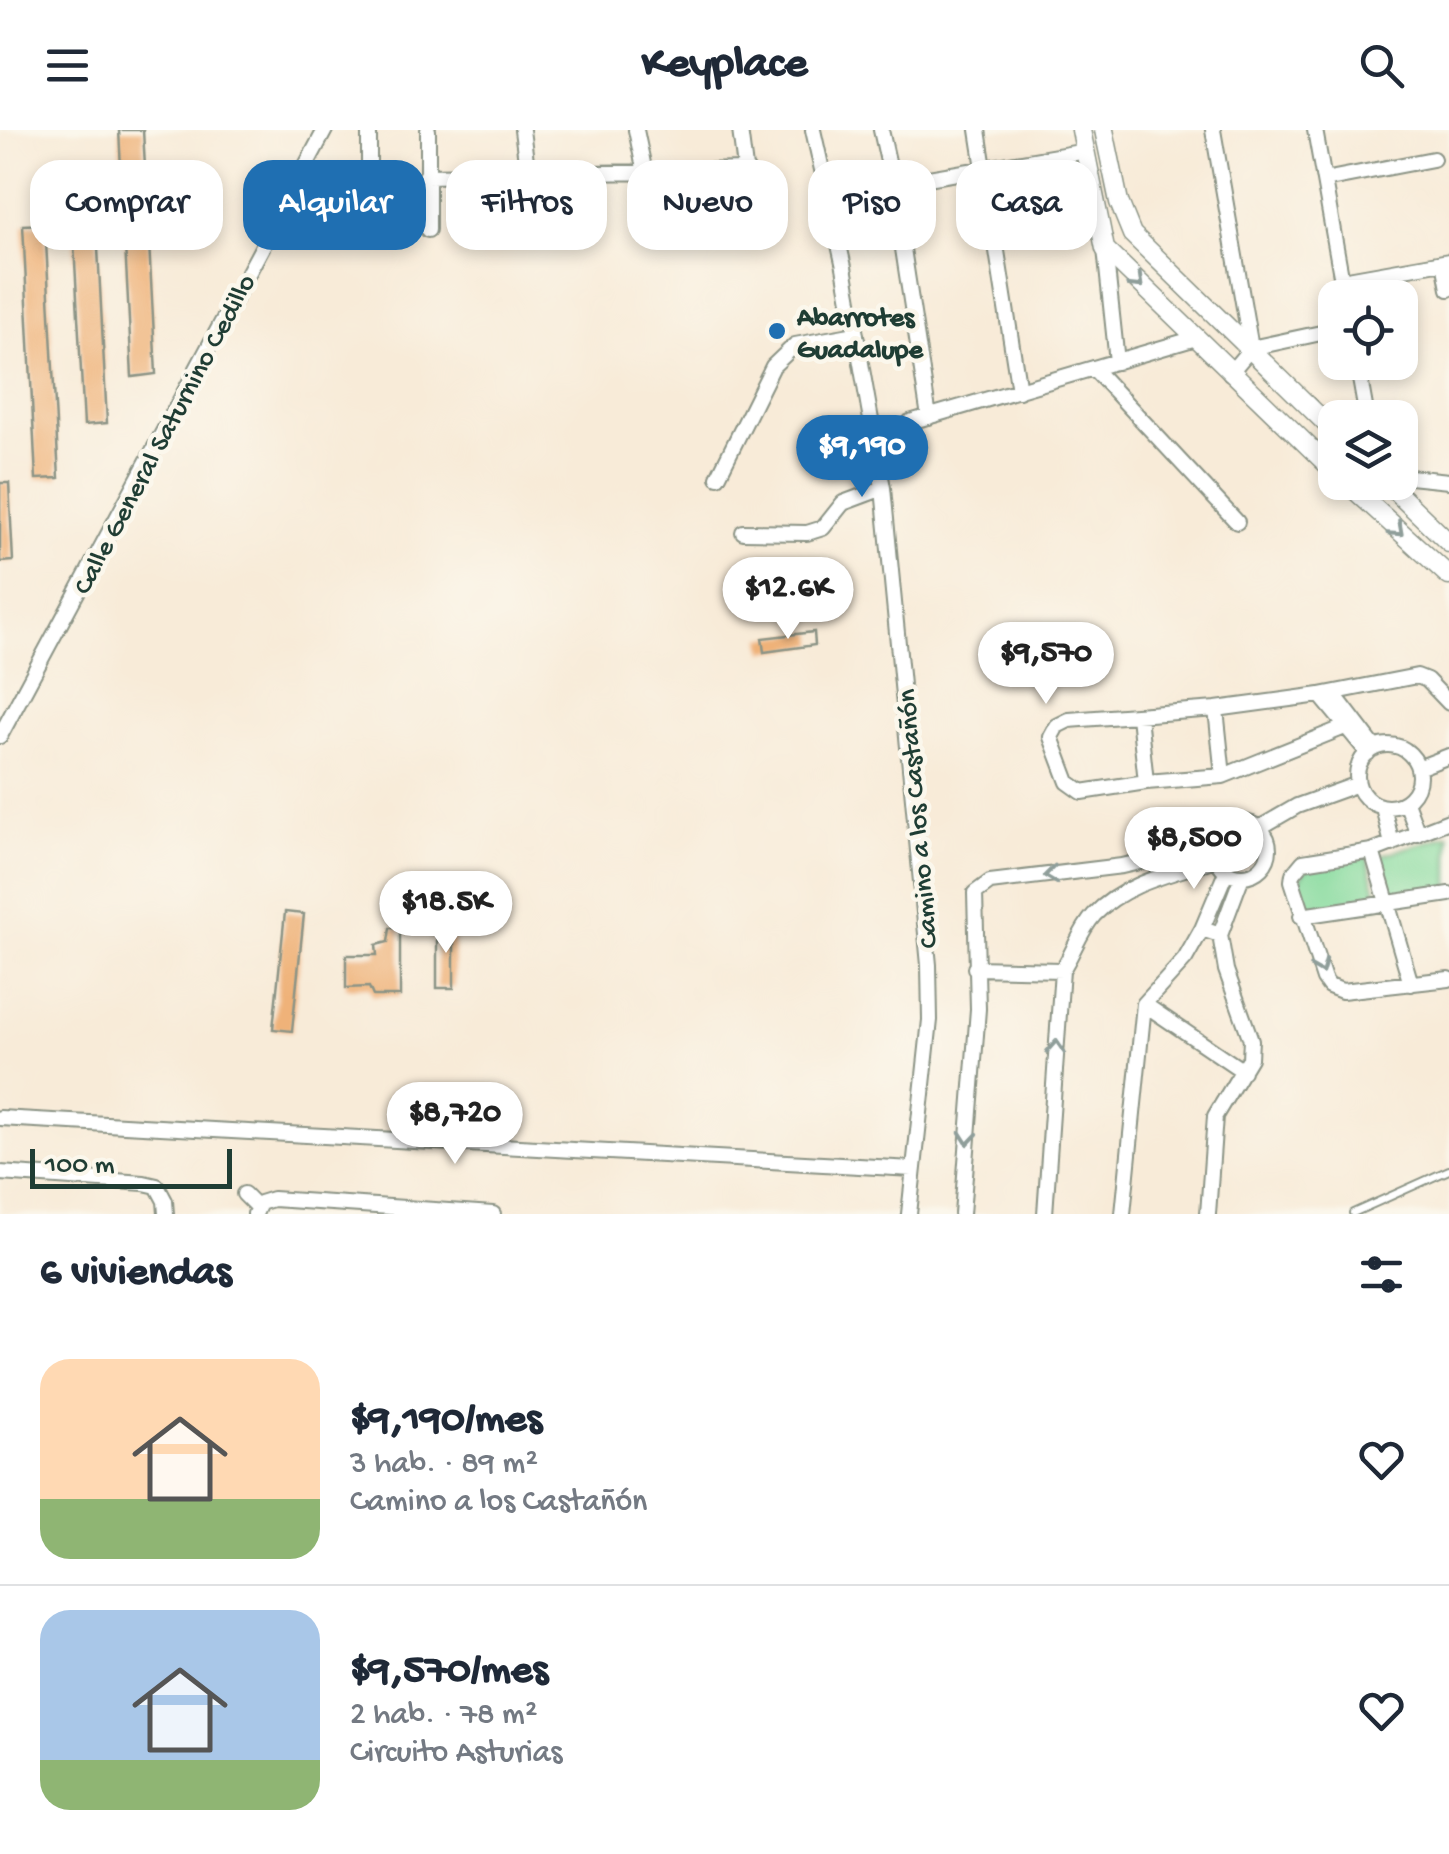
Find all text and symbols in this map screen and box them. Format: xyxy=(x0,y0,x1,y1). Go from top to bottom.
icon: menu xyxy=(40,38,95,93)
icon: search xyxy=(1354,38,1409,93)
text: Keyplace xyxy=(642,39,807,92)
chip: Comprar xyxy=(30,160,223,250)
chip: Alquilar xyxy=(243,160,426,250)
chip: Filtros xyxy=(446,160,607,250)
chip: Nuevo xyxy=(627,160,788,250)
chip: Piso xyxy=(808,160,936,250)
chip: Casa xyxy=(956,160,1097,250)
street label: Calle General Saturnino Cedillo xyxy=(67,269,265,601)
one-way arrow xyxy=(1126,270,1144,288)
map controls xyxy=(1318,280,1418,500)
button: locate xyxy=(1318,280,1418,380)
place label: Abarrotes Guadalupe xyxy=(796,303,924,368)
marker: Abarrotes Guadalupe xyxy=(766,320,788,342)
button: layers xyxy=(1318,400,1418,500)
pin: $9,190 xyxy=(781,415,943,500)
text: $9,190 xyxy=(818,428,906,466)
one-way arrow xyxy=(1386,518,1404,536)
pin: $12.6K xyxy=(707,557,869,642)
text: $12.6K xyxy=(745,570,831,608)
pin: $9,570 xyxy=(965,622,1127,707)
text: $9,570 xyxy=(1000,635,1092,673)
street label: Camino a los Castañón xyxy=(892,687,947,950)
pin: $8,500 xyxy=(1113,807,1275,892)
text: $8,500 xyxy=(1146,820,1242,858)
one-way arrow xyxy=(1042,864,1058,885)
pin: $18.5K xyxy=(365,871,527,956)
text: $18.5K xyxy=(401,884,491,922)
one-way arrow xyxy=(1308,957,1328,975)
one-way arrow xyxy=(1045,1038,1066,1054)
pin: $8,720 xyxy=(374,1082,536,1167)
text: $8,720 xyxy=(409,1095,501,1133)
one-way arrow xyxy=(958,1130,980,1146)
scale bar xyxy=(30,1144,232,1188)
text: 100 m xyxy=(45,1150,115,1183)
icon: filters xyxy=(1354,1247,1409,1302)
text: 6 viviendas xyxy=(40,1250,232,1299)
text: $9,190/mes xyxy=(350,1397,542,1446)
icon: home xyxy=(120,1399,240,1519)
icon: heart xyxy=(1354,1432,1409,1487)
text: 3 hab. · 89 m² xyxy=(350,1446,538,1484)
text: Camino a los Castañón xyxy=(350,1484,647,1522)
text: $9,570/mes xyxy=(350,1648,548,1697)
icon: home xyxy=(120,1650,240,1770)
icon: heart xyxy=(1354,1683,1409,1738)
text: 2 hab. · 78 m² xyxy=(350,1697,538,1735)
text: Circuito Asturias xyxy=(350,1735,562,1773)

